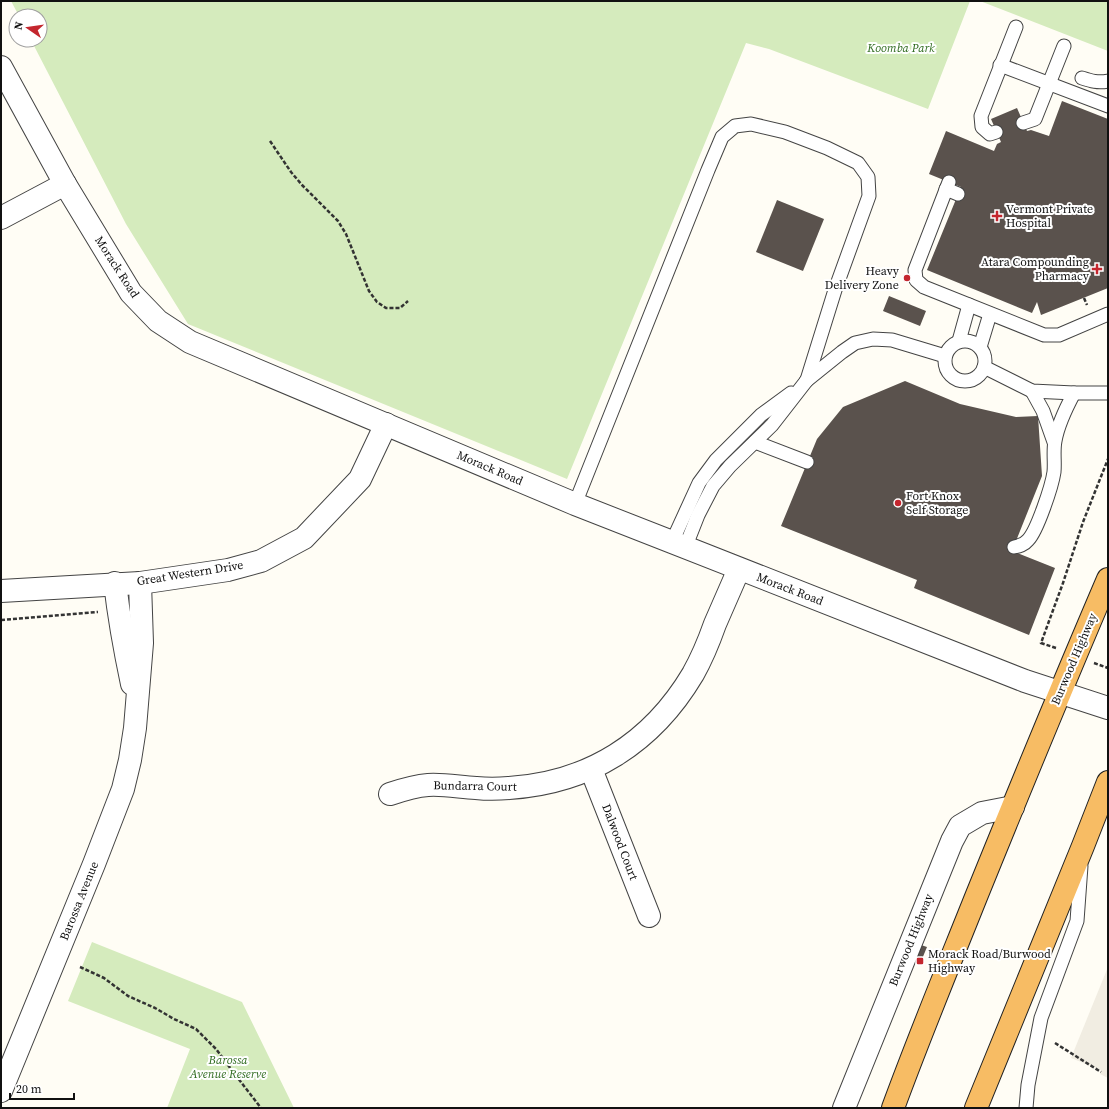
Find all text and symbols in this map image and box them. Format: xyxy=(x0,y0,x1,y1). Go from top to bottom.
north arrow xyxy=(8,8,48,48)
text: N xyxy=(11,20,27,31)
park label: Koomba Park xyxy=(866,40,935,56)
place label: Vermont Private Hospital xyxy=(1006,201,1093,231)
marker: Vermont Private Hospital xyxy=(991,210,1003,222)
street label: Morack Road xyxy=(91,233,143,301)
place label: Atara Compounding Pharmacy xyxy=(981,254,1090,284)
place label: Heavy Delivery Zone xyxy=(825,263,900,293)
marker: Atara Compounding Pharmacy xyxy=(1092,264,1102,274)
marker: Heavy Delivery Zone xyxy=(902,273,912,283)
street label: Morack Road xyxy=(454,447,526,489)
place label: Fort Knox Self Storage xyxy=(906,488,968,518)
marker: Fort Knox Self Storage xyxy=(893,498,903,508)
street label: Great Western Drive xyxy=(136,557,244,589)
street label: Morack Road xyxy=(754,569,826,609)
street label: Burwood Highway xyxy=(1047,610,1101,707)
street label: Bundarra Court xyxy=(433,777,517,795)
street label: Dalwood Court xyxy=(598,802,642,882)
street label: Barossa Avenue xyxy=(56,859,102,943)
street label: Burwood Highway xyxy=(885,891,937,989)
place label: Morack Road/Burwood Highway xyxy=(928,946,1051,976)
marker: Morack Road/Burwood Highway xyxy=(915,956,925,966)
park label: Barossa Avenue Reserve xyxy=(189,1052,266,1082)
scale bar xyxy=(10,1075,74,1101)
text: 20 m xyxy=(16,1081,42,1097)

